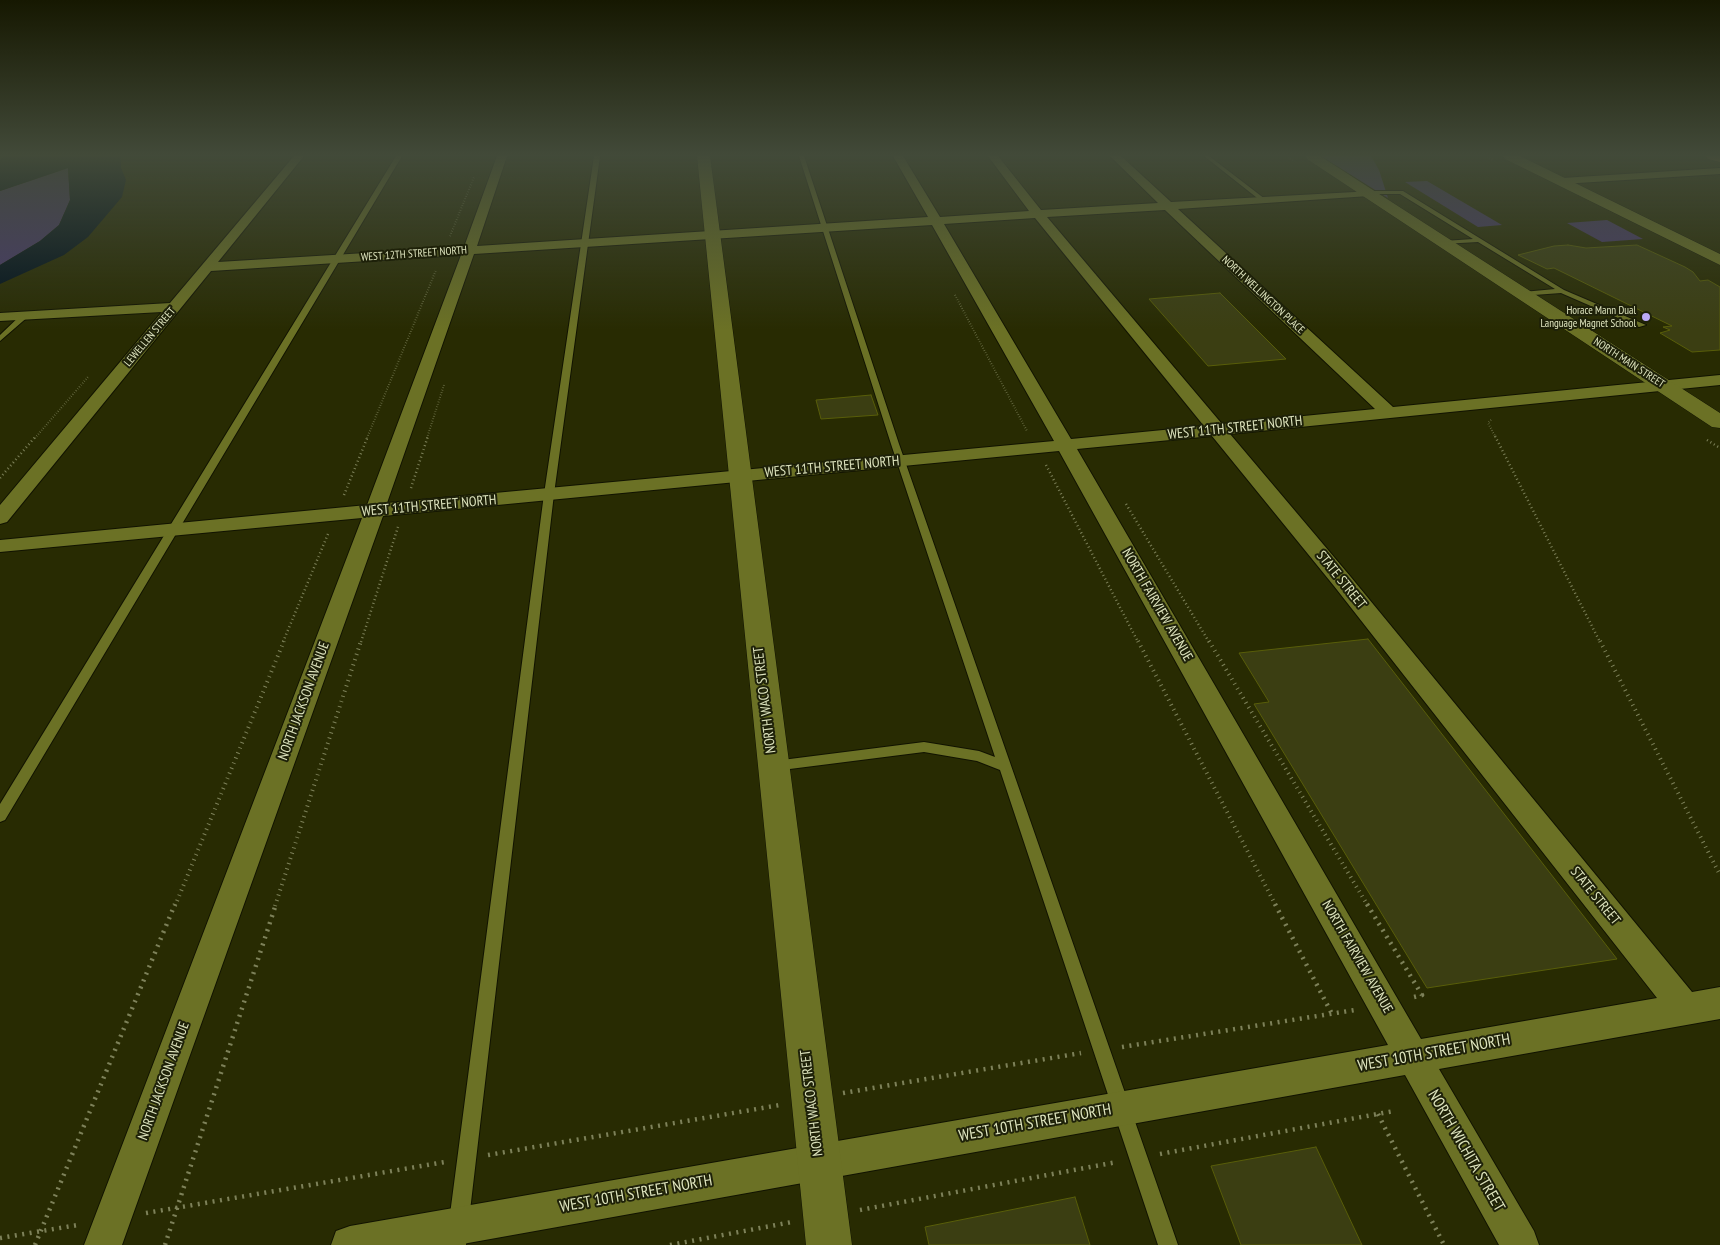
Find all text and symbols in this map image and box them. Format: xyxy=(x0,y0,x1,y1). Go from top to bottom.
street label: WEST 12TH STREET NORTH xyxy=(361,244,467,264)
street label: NORTH WELLINGTON PLACE xyxy=(1219,253,1307,337)
place label: Horace Mann Dual Language Magnet School xyxy=(1540,304,1636,330)
street label: LEWELLEN STREET xyxy=(122,305,178,369)
marker: Horace Mann Dual Language Magnet School xyxy=(1640,311,1652,323)
street label: NORTH MAIN STREET xyxy=(1591,335,1667,391)
street label: WEST 11TH STREET NORTH xyxy=(1167,413,1303,443)
street label: WEST 11TH STREET NORTH xyxy=(764,453,900,481)
street label: WEST 11TH STREET NORTH xyxy=(361,492,497,520)
street label: NORTH FAIRVIEW AVENUE xyxy=(1118,546,1196,664)
street label: STATE STREET xyxy=(1313,548,1369,612)
street label: NORTH JACKSON AVENUE xyxy=(275,640,333,762)
street label: NORTH WACO STREET xyxy=(750,646,780,754)
street label: STATE STREET xyxy=(1567,864,1623,928)
street label: NORTH FAIRVIEW AVENUE xyxy=(1318,898,1396,1016)
street label: NORTH JACKSON AVENUE xyxy=(135,1020,193,1142)
street label: WEST 10TH STREET NORTH xyxy=(1356,1030,1512,1076)
street label: NORTH WACO STREET xyxy=(797,1049,827,1157)
street label: NORTH WICHITA STREET xyxy=(1423,1087,1509,1215)
street label: WEST 10TH STREET NORTH xyxy=(957,1100,1113,1146)
street label: WEST 10TH STREET NORTH xyxy=(558,1171,714,1217)

